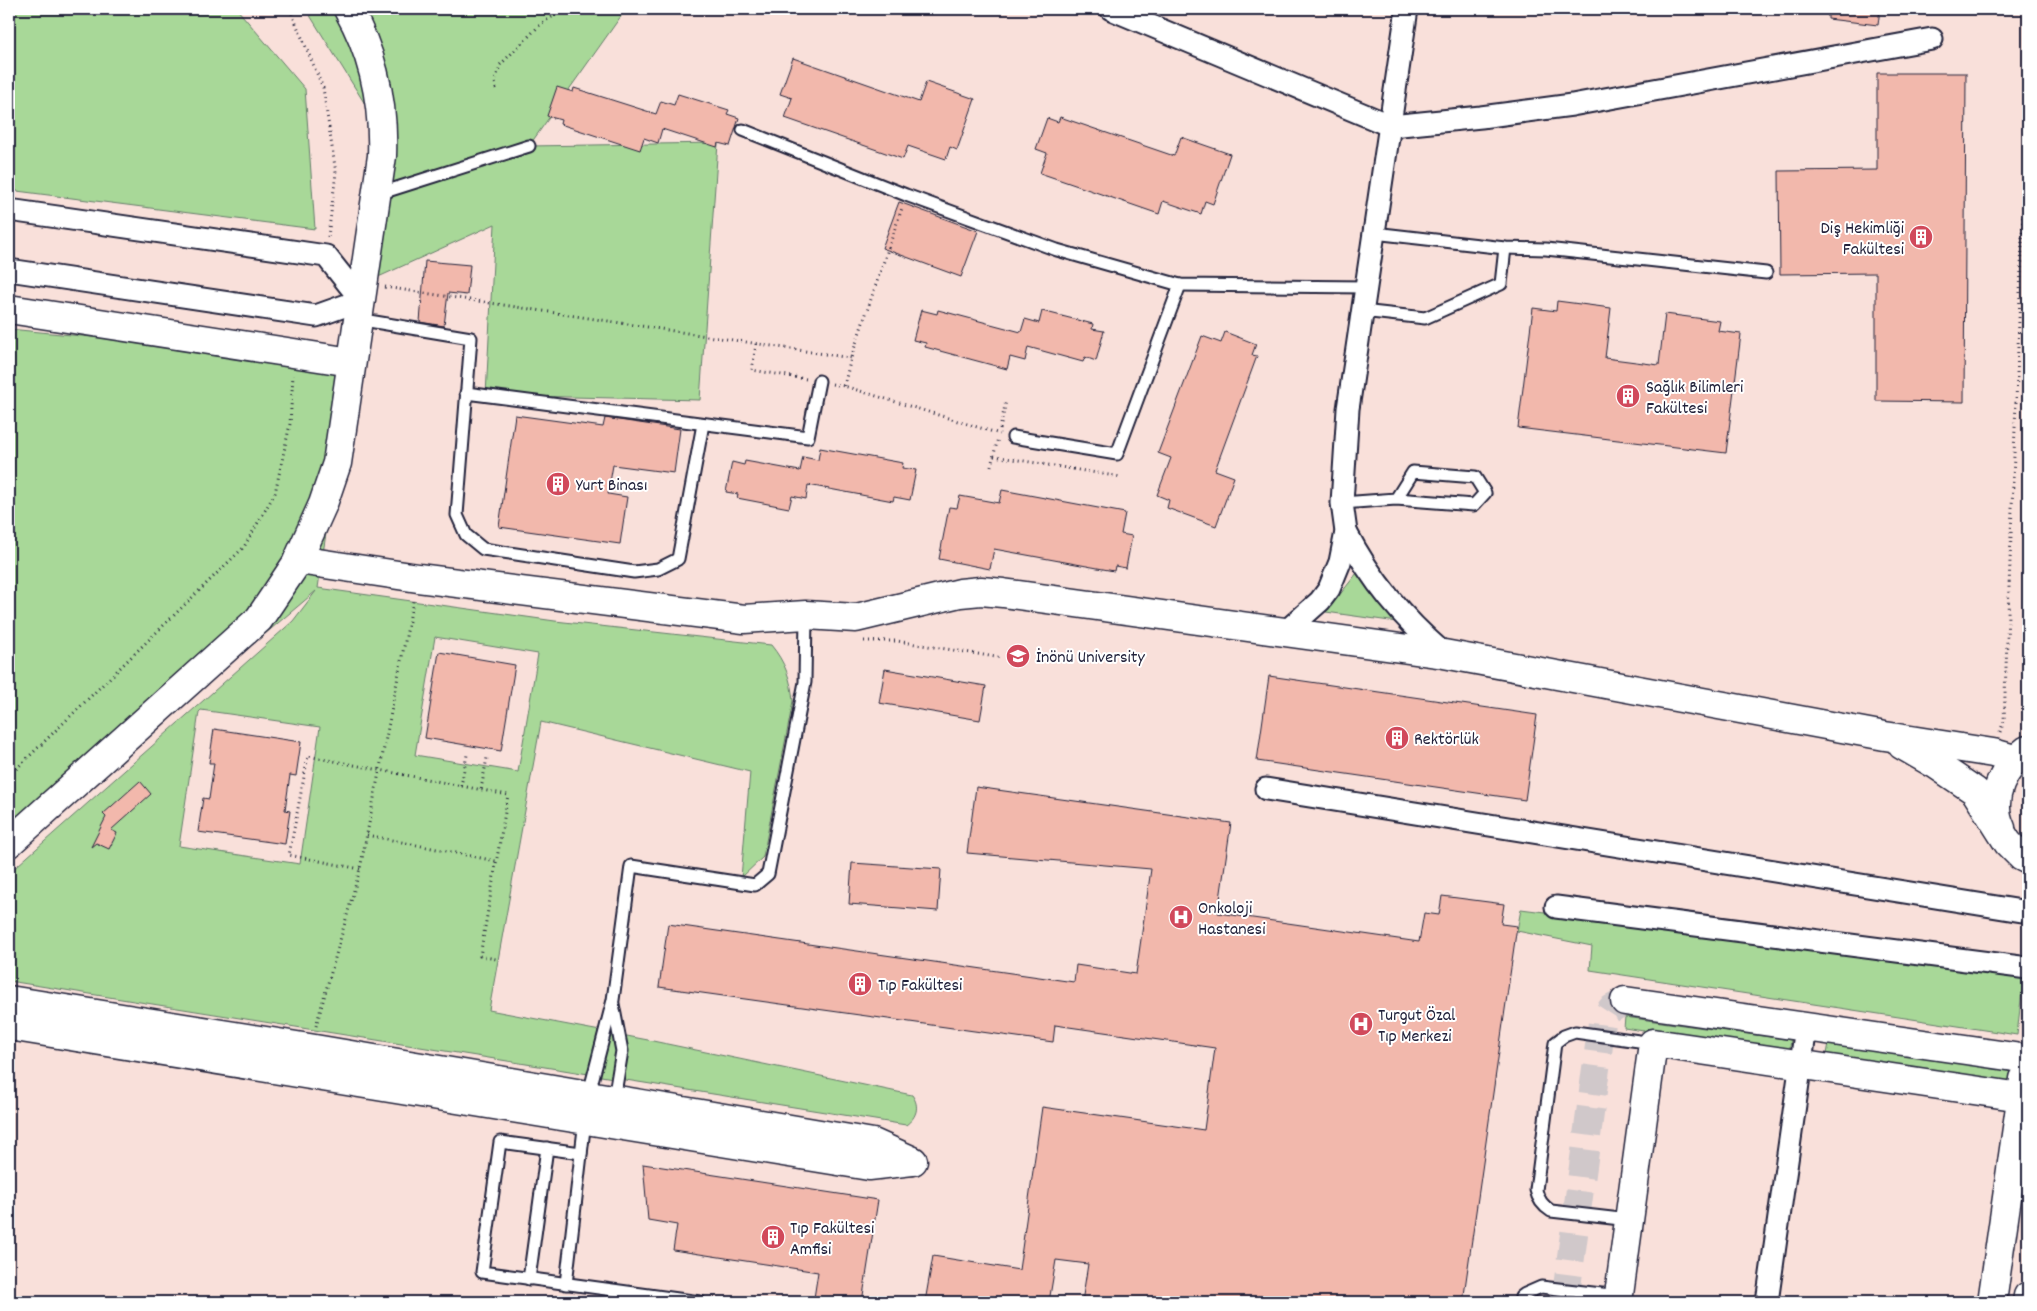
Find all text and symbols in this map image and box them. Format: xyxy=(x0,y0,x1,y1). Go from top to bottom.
place label: Diş Hekimliği Fakültesi xyxy=(1821,217,1904,263)
building icon: Diş Hekimliği Fakültesi xyxy=(1908,224,1934,250)
place label: Sağlık Bilimleri Fakültesi xyxy=(1646,376,1743,422)
building icon: Sağlık Bilimleri Fakültesi xyxy=(1615,383,1641,409)
building icon: Yurt Binası xyxy=(545,471,571,497)
place label: Yurt Binası xyxy=(576,474,647,499)
school or university icon: İnönü University xyxy=(1005,643,1031,669)
place label: İnönü University xyxy=(1036,646,1145,671)
building icon: Rektörlük xyxy=(1384,725,1410,751)
place label: Rektörlük xyxy=(1414,728,1479,753)
place label: Onkoloji Hastanesi xyxy=(1198,897,1265,943)
hospital icon: Onkoloji Hastanesi xyxy=(1168,904,1194,930)
building icon: Tıp Fakültesi xyxy=(847,971,873,997)
place label: Tıp Fakültesi xyxy=(878,974,962,999)
place label: Turgut Özal Tıp Merkezi xyxy=(1378,1004,1456,1050)
hospital icon: Turgut Özal Tıp Merkezi xyxy=(1348,1011,1374,1037)
place label: Tıp Fakültesi Amfisi xyxy=(790,1217,874,1263)
building icon: Tıp Fakültesi Amfisi xyxy=(760,1224,786,1250)

